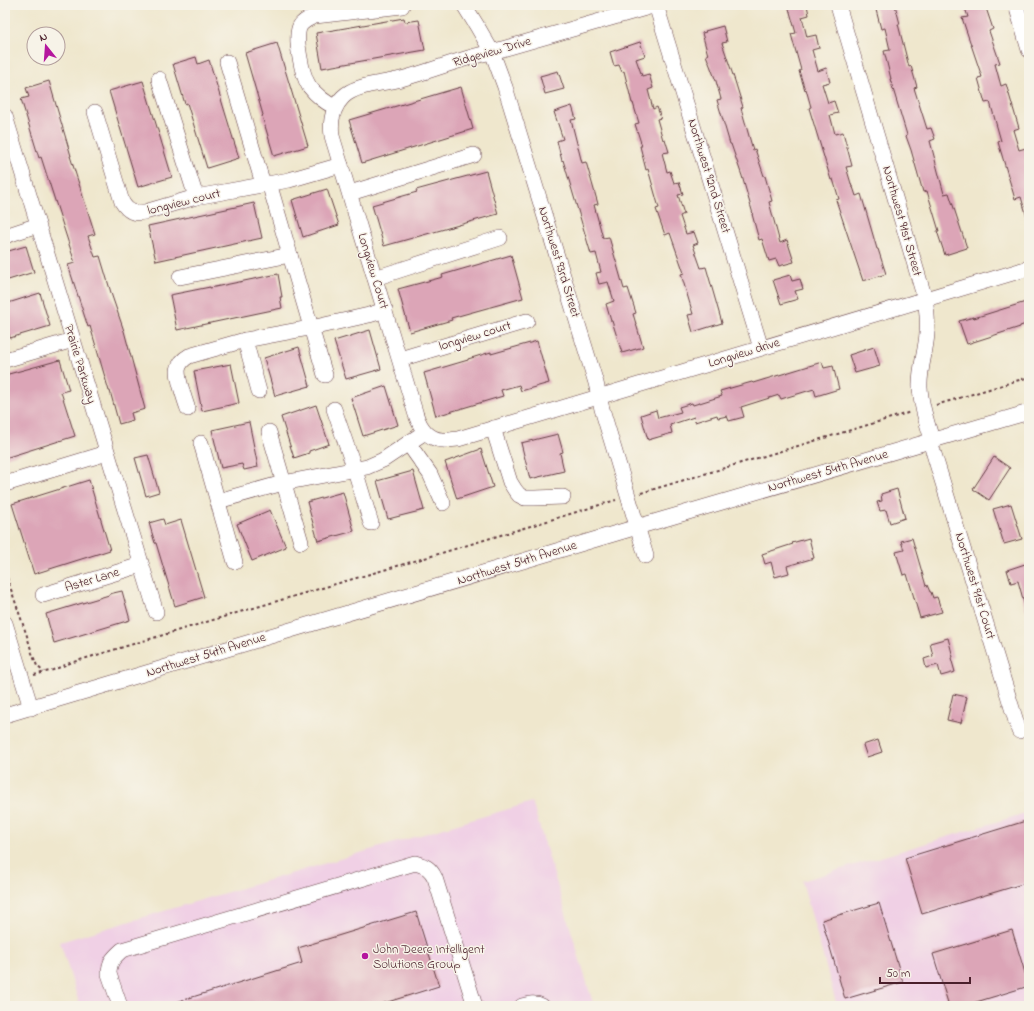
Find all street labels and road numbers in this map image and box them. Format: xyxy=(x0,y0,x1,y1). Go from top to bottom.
street label: Ridgeview Drive xyxy=(451,32,534,73)
street label: Northwest 92nd Street xyxy=(683,116,736,236)
street label: Northwest 91st Street xyxy=(877,164,927,279)
street label: longview court xyxy=(146,184,223,221)
street label: Northwest 93rd Street xyxy=(533,204,585,321)
street label: Longview Court xyxy=(351,231,394,312)
street label: longview court xyxy=(437,316,514,357)
street label: Prairie Parkway xyxy=(58,322,101,406)
street label: Longview drive xyxy=(706,333,782,374)
street label: Northwest 54th Avenue xyxy=(766,445,890,497)
street label: Northwest 91st Court xyxy=(950,530,1000,642)
street label: Northwest 54th Avenue xyxy=(455,536,579,590)
street label: Aster Lane xyxy=(62,563,122,597)
street label: Northwest 54th Avenue xyxy=(144,628,268,682)

